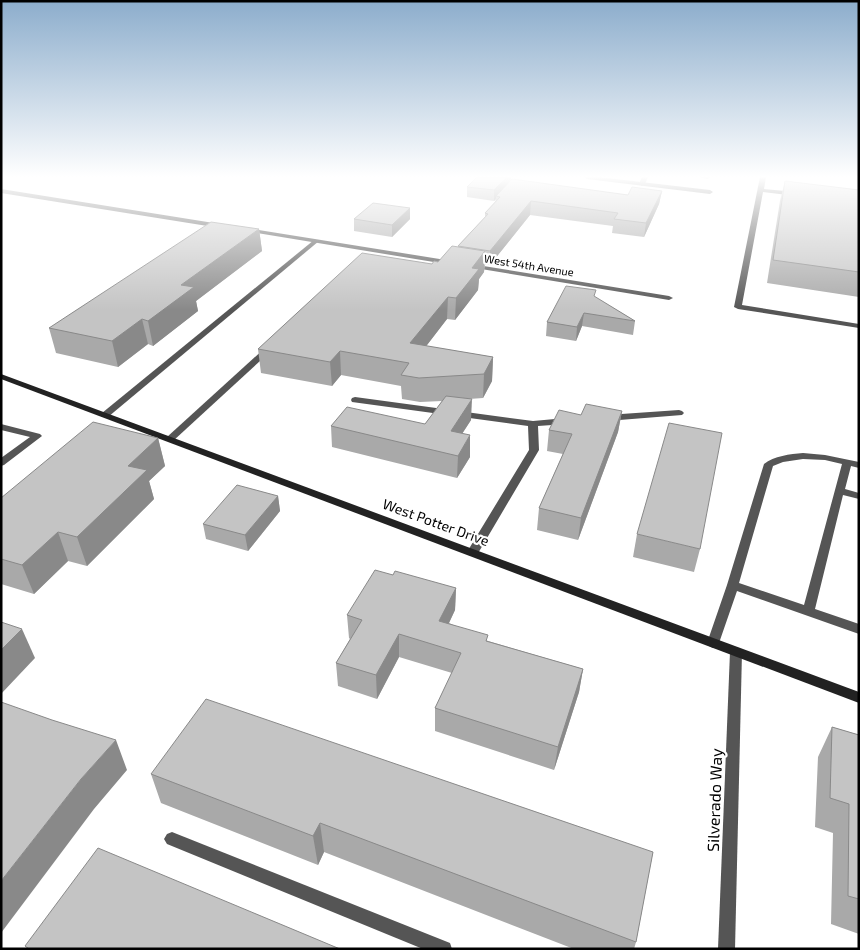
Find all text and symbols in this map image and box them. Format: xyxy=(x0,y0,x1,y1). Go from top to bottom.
street label: West 54th Avenue xyxy=(483,251,575,279)
street label: West Potter Drive xyxy=(380,495,492,549)
street label: Silverado Way xyxy=(703,747,725,852)

